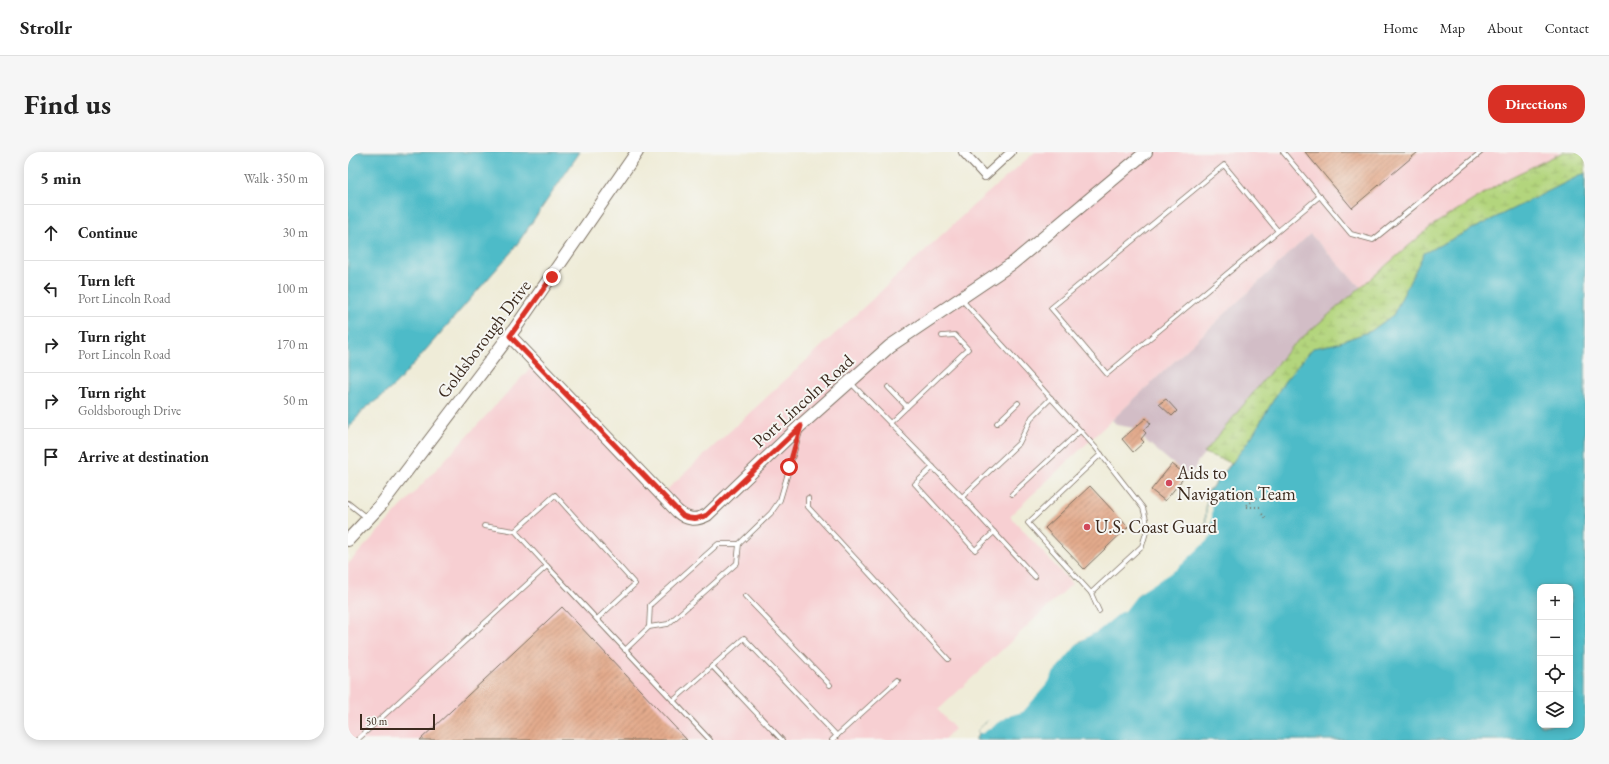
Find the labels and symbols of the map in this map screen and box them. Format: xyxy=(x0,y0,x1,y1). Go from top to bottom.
route end xyxy=(543,268,561,286)
street label: Goldsborough Drive xyxy=(431,275,536,403)
street label: Port Lincoln Road xyxy=(747,349,859,452)
route start xyxy=(780,458,798,476)
place label: Aids to Navigation Team xyxy=(1176,461,1296,505)
marker: Aids to Navigation Team xyxy=(1164,478,1174,488)
place label: U.S. Coast Guard xyxy=(1095,515,1218,538)
marker: U.S. Coast Guard xyxy=(1082,522,1092,532)
scale bar xyxy=(360,712,435,731)

